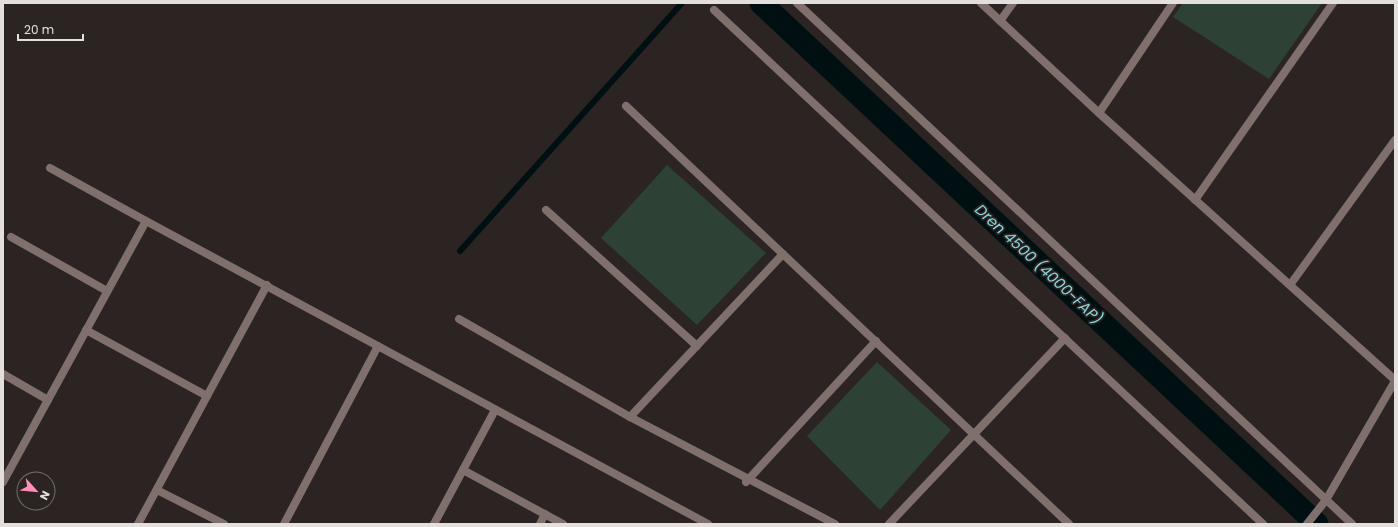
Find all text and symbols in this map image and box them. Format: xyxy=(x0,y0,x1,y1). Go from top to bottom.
scale bar xyxy=(18,16,83,42)
text: 20 m xyxy=(24,21,54,38)
water label: Dren 4500 (4000-FAP) xyxy=(971,199,1107,329)
north arrow xyxy=(16,471,56,511)
text: N xyxy=(36,488,54,503)

